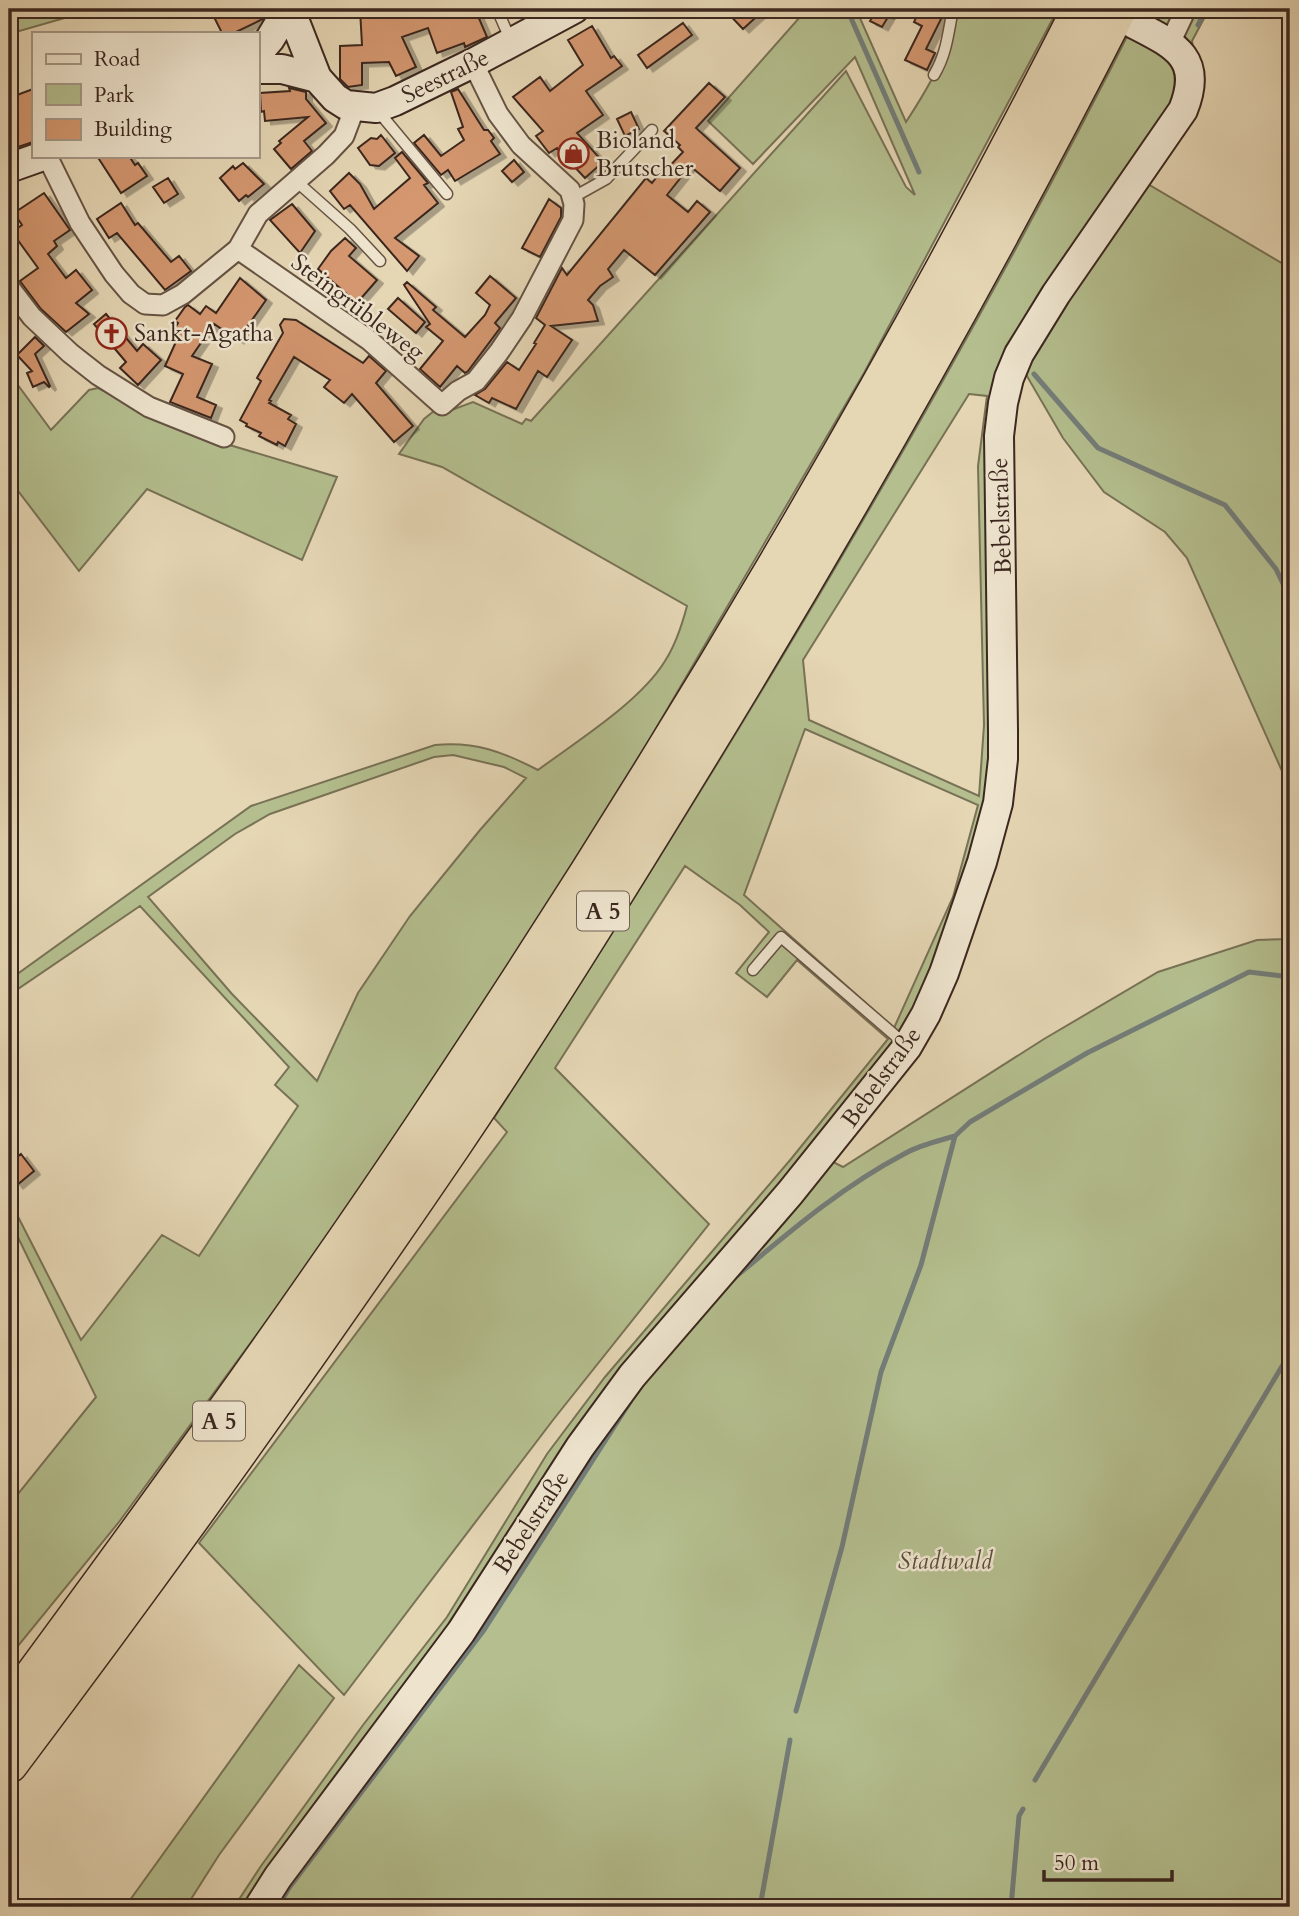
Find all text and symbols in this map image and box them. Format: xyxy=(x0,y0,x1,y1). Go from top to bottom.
legend xyxy=(32,32,259,158)
street label: Seestraße xyxy=(396,41,495,112)
text: Road xyxy=(94,45,140,74)
text: Park xyxy=(94,81,135,110)
text: Building xyxy=(94,115,172,144)
place label: Bioland Brutscher xyxy=(596,124,694,185)
shop icon: Bioland Brutscher xyxy=(556,137,590,171)
street label: Steingrübleweg xyxy=(284,246,432,369)
church icon: Sankt-Agatha xyxy=(94,316,128,350)
place label: Sankt-Agatha xyxy=(134,317,274,350)
street label: Bebelstraße xyxy=(983,457,1020,575)
road number: A 5 xyxy=(577,891,629,930)
street label: Bebelstraße xyxy=(834,1020,929,1134)
road number: A 5 xyxy=(193,1402,245,1440)
street label: Bebelstraße xyxy=(486,1464,577,1580)
park label: Stadtwald xyxy=(898,1545,994,1578)
scale bar xyxy=(1044,1839,1171,1883)
text: 50 m xyxy=(1054,1849,1099,1878)

